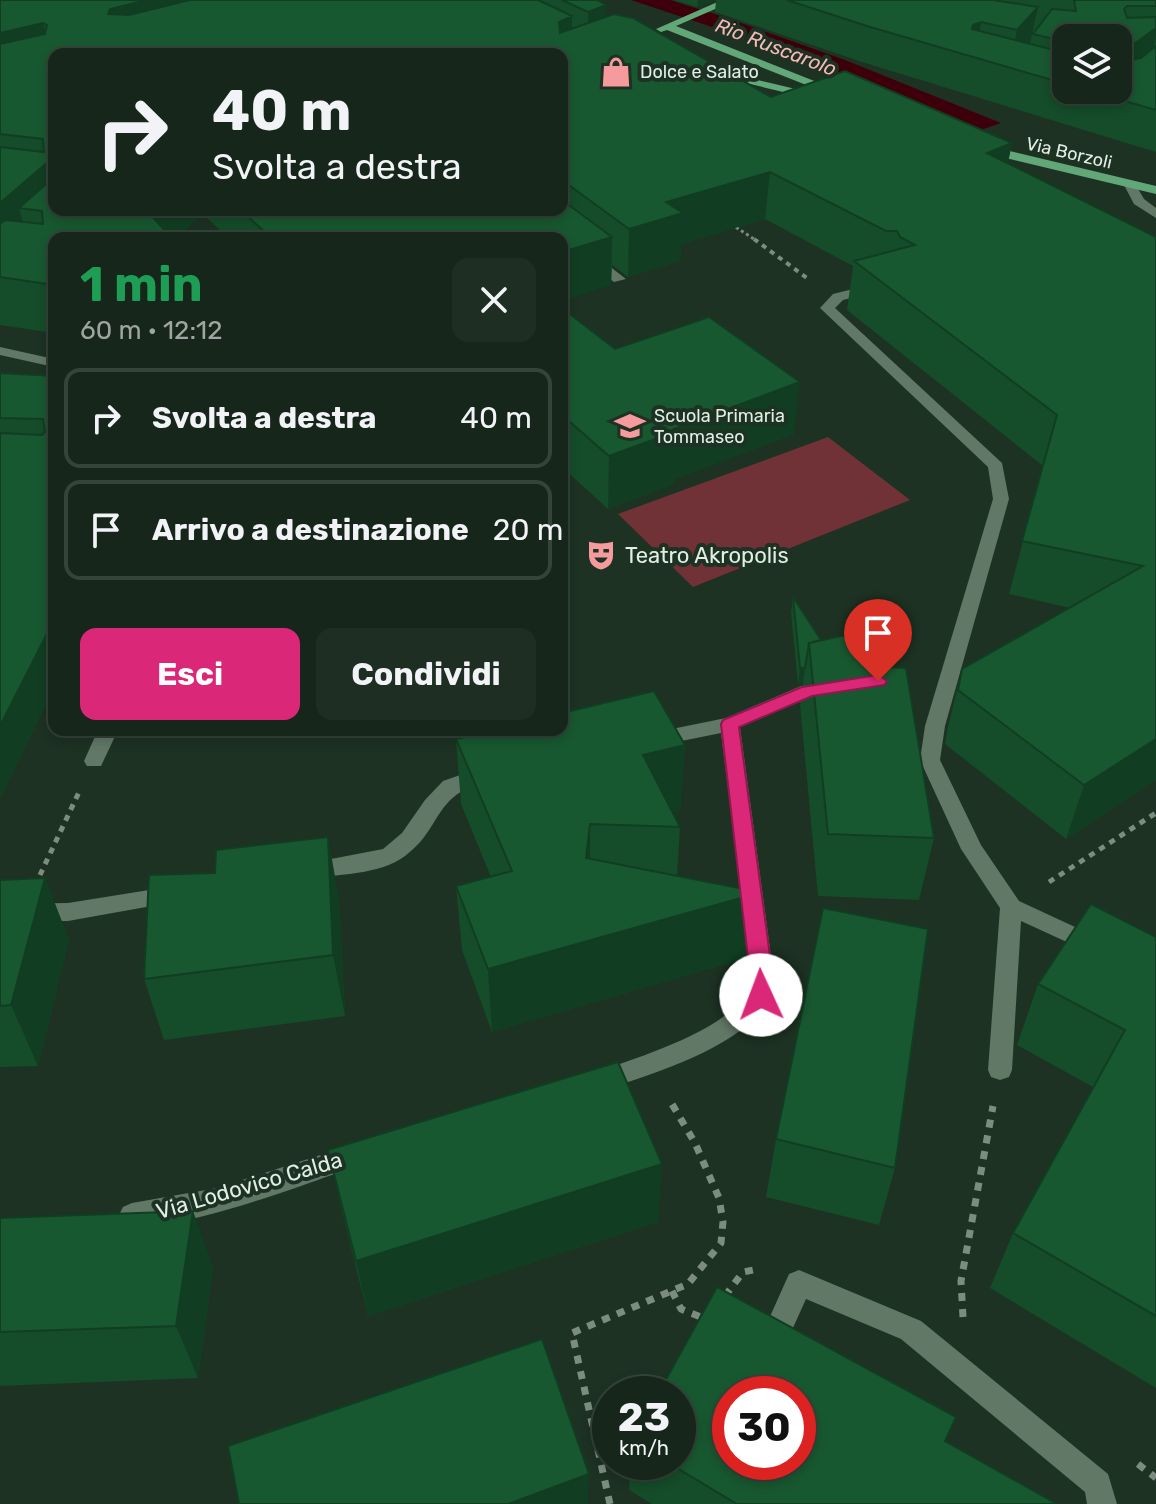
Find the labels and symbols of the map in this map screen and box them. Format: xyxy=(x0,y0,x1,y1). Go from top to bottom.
water label: Rio Ruscarolo xyxy=(712,13,840,81)
shop icon: Dolce e Salato xyxy=(599,55,633,89)
place label: Dolce e Salato xyxy=(640,61,759,83)
street label: Via Borzoli xyxy=(1024,132,1114,174)
place label: Scuola Primaria Tommaseo xyxy=(654,405,785,448)
school or university icon: Scuola Primaria Tommaseo xyxy=(613,409,647,443)
theatre icon: Teatro Akropolis xyxy=(584,538,618,572)
place label: Teatro Akropolis xyxy=(625,542,789,569)
pin xyxy=(844,599,912,681)
position arrow xyxy=(719,953,803,1037)
street label: Via Lodovico Calda xyxy=(153,1146,345,1225)
speed limit sign: 30 xyxy=(712,1376,816,1480)

